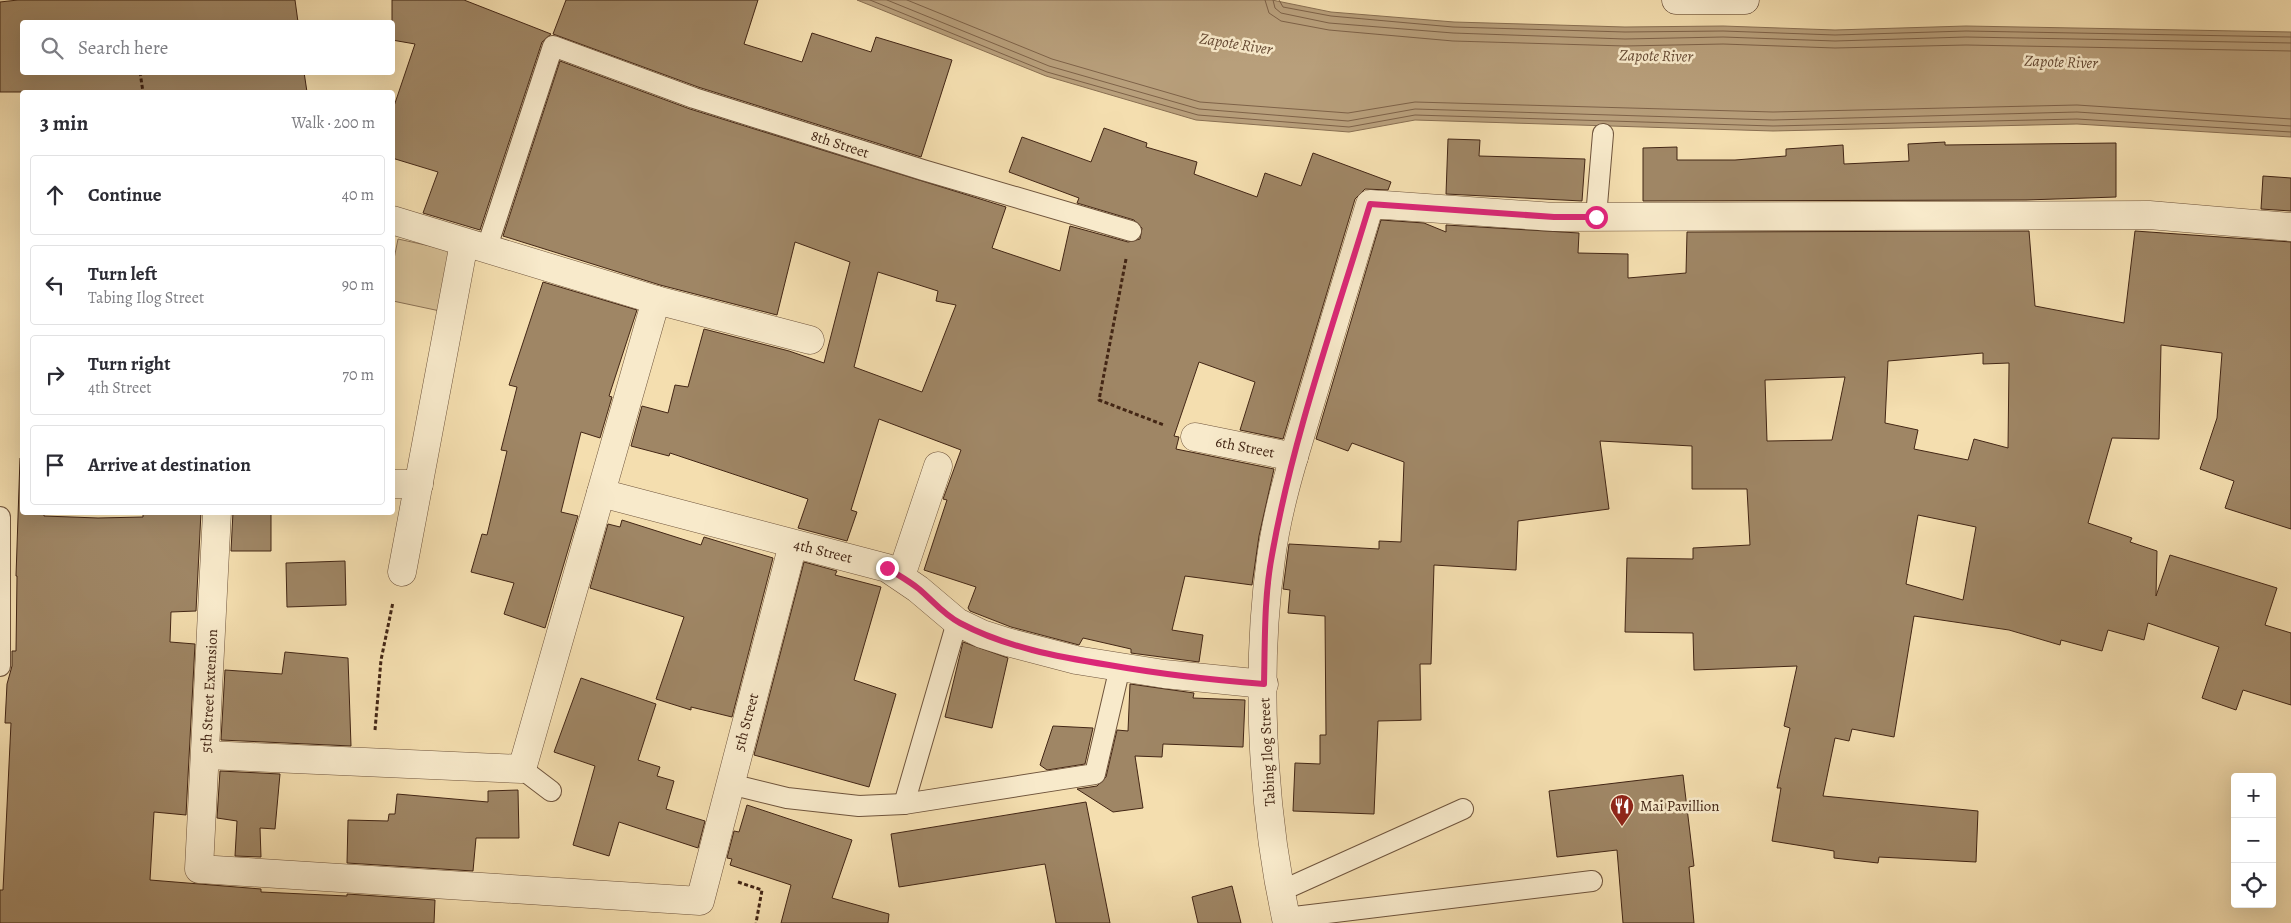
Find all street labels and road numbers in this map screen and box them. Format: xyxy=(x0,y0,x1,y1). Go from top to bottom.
street label: 8th Street xyxy=(808,125,872,163)
street label: 6th Street xyxy=(1214,431,1276,463)
street label: 4th Street xyxy=(792,534,854,568)
street label: 5th Street Extension xyxy=(196,629,222,753)
street label: 5th Street xyxy=(729,691,763,753)
street label: Tabing Ilog Street xyxy=(1254,697,1280,807)

